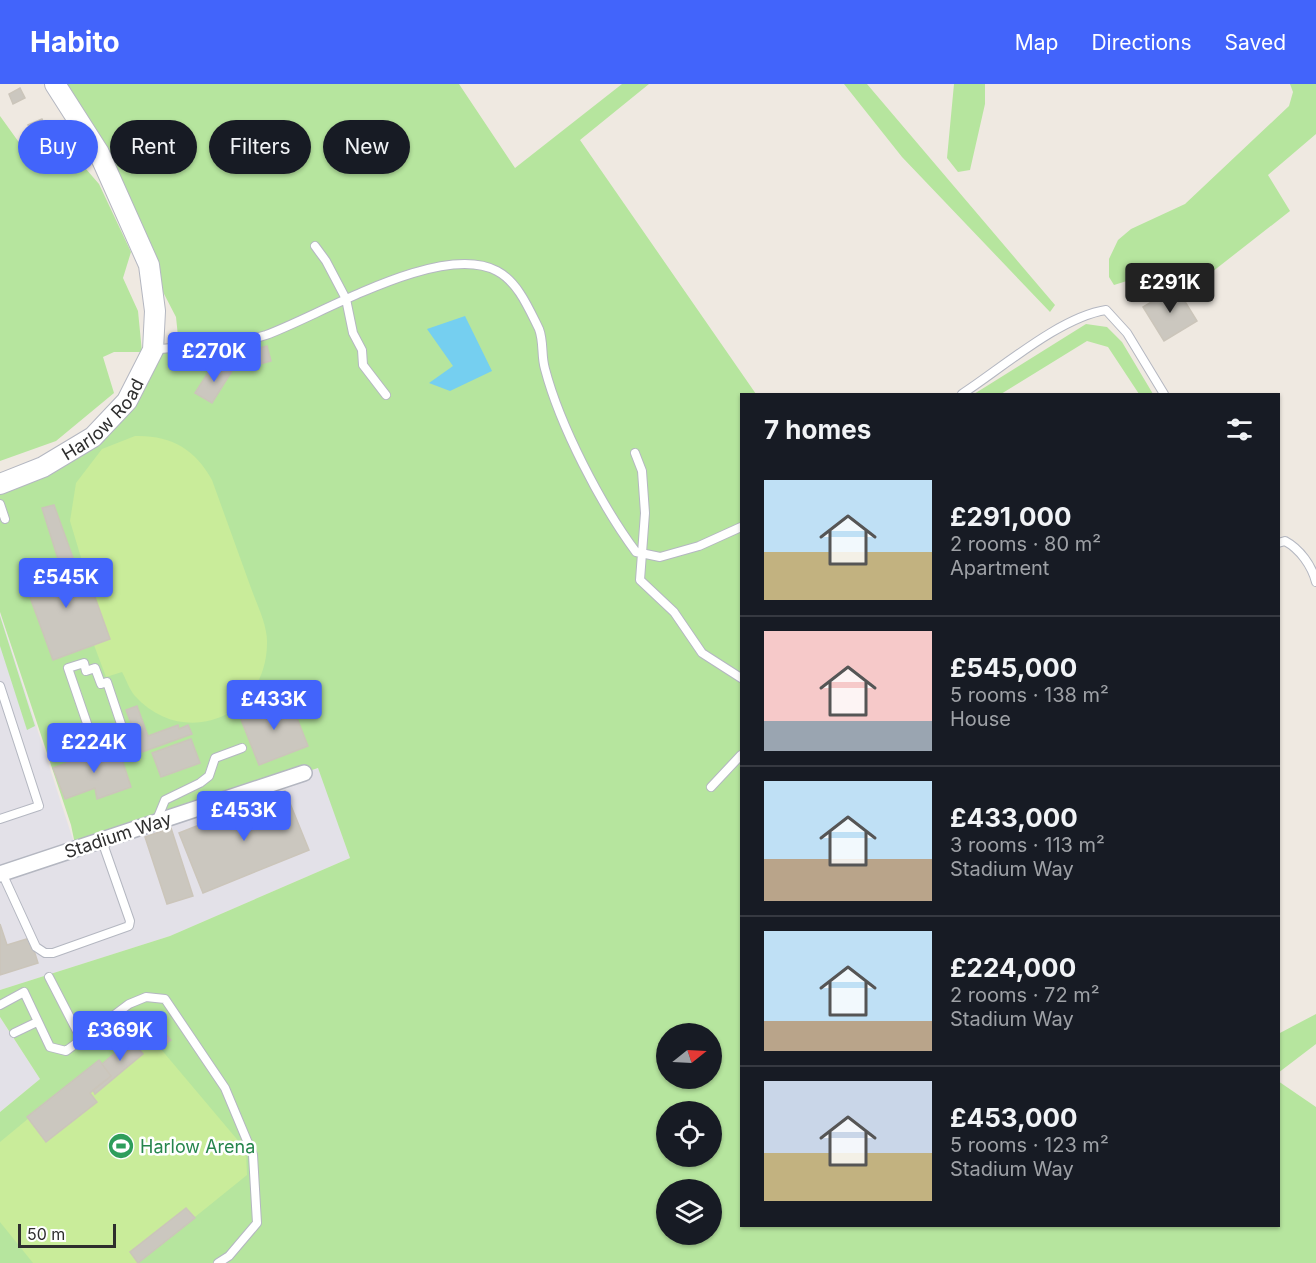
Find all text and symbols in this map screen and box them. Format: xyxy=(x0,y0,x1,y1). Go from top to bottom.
text: Habito xyxy=(30,25,120,59)
text: Map xyxy=(1015,30,1058,55)
text: Directions xyxy=(1091,30,1192,55)
text: Saved xyxy=(1225,30,1286,55)
chip: Buy xyxy=(18,120,98,174)
chip: Rent xyxy=(110,120,197,174)
chip: Filters xyxy=(209,120,311,174)
chip: New xyxy=(323,120,410,174)
pin: £291K xyxy=(1128,263,1212,314)
text: £291K xyxy=(1139,270,1201,294)
pin: £270K xyxy=(172,332,256,383)
text: £270K xyxy=(182,339,246,363)
street label: Harlow Road xyxy=(58,375,147,464)
icon: filters xyxy=(1223,413,1256,446)
text: 7 homes xyxy=(764,414,871,445)
text: £291,000 xyxy=(950,501,1072,532)
icon: home xyxy=(812,504,884,576)
text: 2 rooms · 80 m² xyxy=(950,532,1101,556)
text: Apartment xyxy=(950,556,1049,580)
pin: £545K xyxy=(24,558,108,609)
text: £545K xyxy=(33,565,99,589)
text: £545,000 xyxy=(950,652,1077,683)
icon: home xyxy=(812,655,884,727)
pin: £433K xyxy=(232,680,316,731)
text: 5 rooms · 138 m² xyxy=(950,683,1109,707)
text: £433K xyxy=(241,687,307,711)
text: House xyxy=(950,707,1011,731)
pin: £224K xyxy=(52,723,136,774)
text: £224K xyxy=(61,730,127,754)
pin: £453K xyxy=(202,791,286,842)
text: £453K xyxy=(211,798,277,822)
text: £433,000 xyxy=(950,802,1078,833)
icon: home xyxy=(812,805,884,877)
street label: Stadium Way xyxy=(62,808,174,862)
text: 3 rooms · 113 m² xyxy=(950,833,1105,857)
text: Stadium Way xyxy=(950,857,1074,881)
text: £224,000 xyxy=(950,952,1076,983)
icon: home xyxy=(812,955,884,1027)
text: 2 rooms · 72 m² xyxy=(950,983,1100,1007)
text: Stadium Way xyxy=(950,1007,1074,1031)
pin: £369K xyxy=(78,1011,162,1062)
text: £369K xyxy=(87,1018,153,1042)
north arrow xyxy=(656,1023,722,1089)
map controls xyxy=(656,1023,722,1245)
button: locate xyxy=(656,1101,722,1167)
text: £453,000 xyxy=(950,1102,1078,1133)
icon: home xyxy=(812,1105,884,1177)
sports icon: Harlow Arena xyxy=(106,1131,136,1161)
text: 5 rooms · 123 m² xyxy=(950,1133,1109,1157)
place label: Harlow Arena xyxy=(140,1136,255,1157)
text: Stadium Way xyxy=(950,1157,1074,1181)
button: layers xyxy=(656,1179,722,1245)
scale bar xyxy=(18,1221,116,1248)
text: 50 m xyxy=(27,1224,65,1244)

